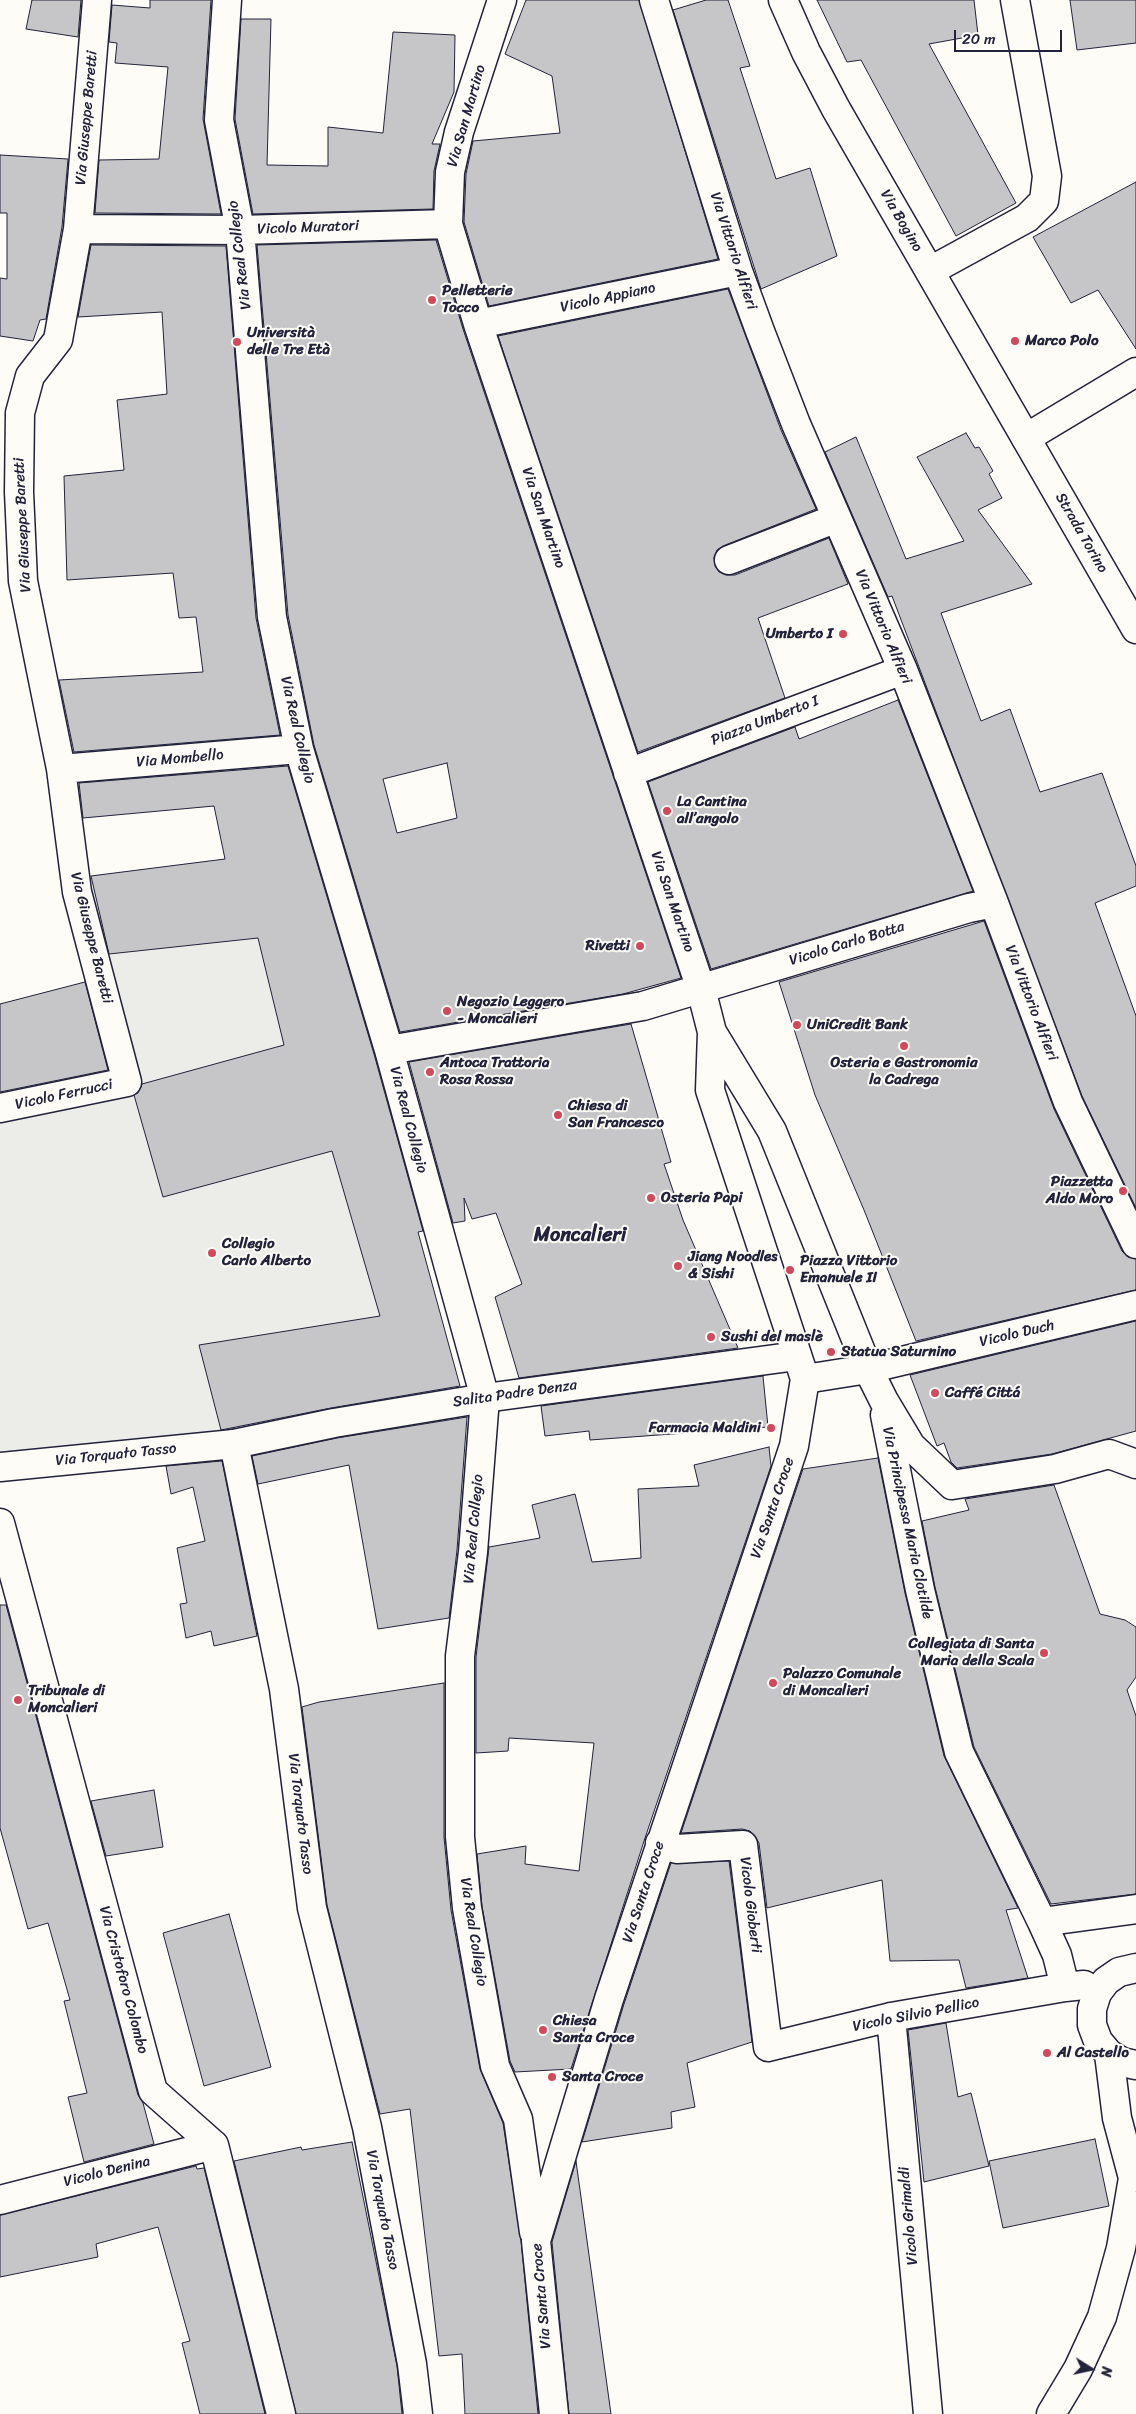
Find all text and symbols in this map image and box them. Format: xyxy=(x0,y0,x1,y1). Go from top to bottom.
scale bar xyxy=(956,20,1064,52)
text: 20 m xyxy=(962,26,996,52)
street label: Via Giuseppe Baretti xyxy=(72,50,102,186)
street label: Via San Martino xyxy=(444,63,490,169)
street label: Via Bogino xyxy=(876,187,926,255)
street label: Via Vittorio Alfieri xyxy=(706,190,760,312)
street label: Via Real Collegio xyxy=(224,200,256,310)
street label: Vicolo Muratori xyxy=(257,217,359,239)
street label: Vicolo Appiano xyxy=(559,279,657,317)
place label: Pelletterie Tocco xyxy=(442,282,513,317)
marker: Pelletterie Tocco xyxy=(426,294,438,306)
place label: Università delle Tre Età xyxy=(247,324,330,359)
place label: Marco Polo xyxy=(1025,332,1099,350)
marker: Marco Polo xyxy=(1009,335,1021,347)
marker: Università delle Tre Età xyxy=(231,336,243,348)
street label: Via Giuseppe Baretti xyxy=(10,457,36,593)
street label: Via San Martino xyxy=(517,465,569,571)
street label: Strada Torino xyxy=(1051,490,1111,576)
street label: Via Vittorio Alfieri xyxy=(851,567,915,687)
place label: Umberto I xyxy=(766,625,833,643)
marker: Umberto I xyxy=(837,628,849,640)
street label: Via Real Collegio xyxy=(276,675,318,785)
street label: Piazza Umberto I xyxy=(709,692,821,750)
street label: Via Mombello xyxy=(136,746,224,772)
place label: La Cantina all’angolo xyxy=(677,793,747,828)
marker: La Cantina all’angolo xyxy=(661,805,673,817)
street label: Via San Martino xyxy=(646,849,698,955)
street label: Via Giuseppe Baretti xyxy=(66,870,116,1006)
street label: Vicolo Carlo Botta xyxy=(787,918,907,970)
place label: Rivetti xyxy=(586,937,630,955)
marker: Rivetti xyxy=(634,940,646,952)
street label: Via Vittorio Alfieri xyxy=(1001,943,1061,1063)
place label: Negozio Leggero - Moncalieri xyxy=(457,993,564,1028)
marker: Negozio Leggero - Moncalieri xyxy=(441,1005,453,1017)
place label: UniCredit Bank xyxy=(807,1016,908,1034)
marker: UniCredit Bank xyxy=(791,1019,803,1031)
marker: Osteria e Gastronomia la Cadrega xyxy=(898,1040,910,1052)
place label: Antoca Trattoria Rosa Rossa xyxy=(440,1054,550,1089)
place label: Osteria e Gastronomia la Cadrega xyxy=(830,1054,978,1089)
street label: Via Real Collegio xyxy=(385,1065,431,1175)
marker: Antoca Trattoria Rosa Rossa xyxy=(424,1066,436,1078)
street label: Vicolo Ferrucci xyxy=(14,1076,114,1114)
place label: Chiesa di San Francesco xyxy=(568,1097,664,1132)
marker: Chiesa di San Francesco xyxy=(552,1109,564,1121)
place label: Piazzetta Aldo Moro xyxy=(1046,1173,1113,1208)
marker: Piazzetta Aldo Moro xyxy=(1117,1185,1129,1197)
place label: Osteria Papi xyxy=(661,1189,742,1207)
marker: Osteria Papi xyxy=(645,1192,657,1204)
district label: Moncalieri xyxy=(534,1224,626,1248)
place label: Collegio Carlo Alberto xyxy=(222,1235,311,1270)
marker: Collegio Carlo Alberto xyxy=(206,1247,218,1259)
place label: Jiang Noodles & Sishi xyxy=(688,1248,777,1283)
place label: Piazza Vittorio Emanuele II xyxy=(800,1252,897,1287)
marker: Jiang Noodles & Sishi xyxy=(672,1260,684,1272)
marker: Piazza Vittorio Emanuele II xyxy=(784,1264,796,1276)
street label: Vicolo Duch xyxy=(978,1317,1056,1351)
place label: Sushi del maslè xyxy=(721,1328,823,1346)
marker: Sushi del maslè xyxy=(705,1331,717,1343)
place label: Statua Saturnino xyxy=(841,1343,956,1361)
marker: Statua Saturnino xyxy=(825,1346,837,1358)
street label: Salita Padre Denza xyxy=(452,1376,578,1412)
place label: Caffé Cittá xyxy=(945,1384,1020,1402)
marker: Caffé Cittá xyxy=(929,1387,941,1399)
place label: Farmacia Maldini xyxy=(649,1419,761,1437)
marker: Farmacia Maldini xyxy=(765,1422,777,1434)
street label: Via Principessa Maria Clotilde xyxy=(878,1425,936,1621)
street label: Via Torquato Tasso xyxy=(55,1440,177,1470)
street label: Via Santa Croce xyxy=(747,1455,799,1561)
street label: Via Real Collegio xyxy=(460,1474,488,1584)
place label: Collegiata di Santa Maria della Scala xyxy=(908,1635,1034,1670)
marker: Collegiata di Santa Maria della Scala xyxy=(1038,1647,1050,1659)
place label: Palazzo Comunale di Moncalieri xyxy=(783,1665,901,1700)
marker: Palazzo Comunale di Moncalieri xyxy=(767,1677,779,1689)
place label: Tribunale di Moncalieri xyxy=(28,1682,105,1717)
marker: Tribunale di Moncalieri xyxy=(12,1694,24,1706)
street label: Via Torquato Tasso xyxy=(284,1753,316,1875)
street label: Via Santa Croce xyxy=(619,1839,669,1945)
street label: Vicolo Gioberti xyxy=(735,1856,765,1954)
street label: Via Real Collegio xyxy=(456,1876,490,1988)
street label: Via Cristoforo Colombo xyxy=(95,1904,151,2056)
street label: Vicolo Silvio Pellico xyxy=(851,1994,981,2036)
place label: Chiesa Santa Croce xyxy=(553,2012,634,2047)
marker: Chiesa Santa Croce xyxy=(537,2024,549,2036)
place label: Al Castello xyxy=(1057,2044,1129,2062)
marker: Al Castello xyxy=(1041,2047,1053,2059)
place label: Santa Croce xyxy=(562,2068,643,2086)
marker: Santa Croce xyxy=(546,2071,558,2083)
street label: Via Torquato Tasso xyxy=(362,2149,402,2271)
street label: Vicolo Denina xyxy=(62,2153,152,2191)
street label: Vicolo Grimaldi xyxy=(896,2166,922,2266)
street label: Via Santa Croce xyxy=(528,2243,556,2349)
north arrow xyxy=(1066,2344,1116,2394)
text: N xyxy=(1093,2365,1119,2379)

